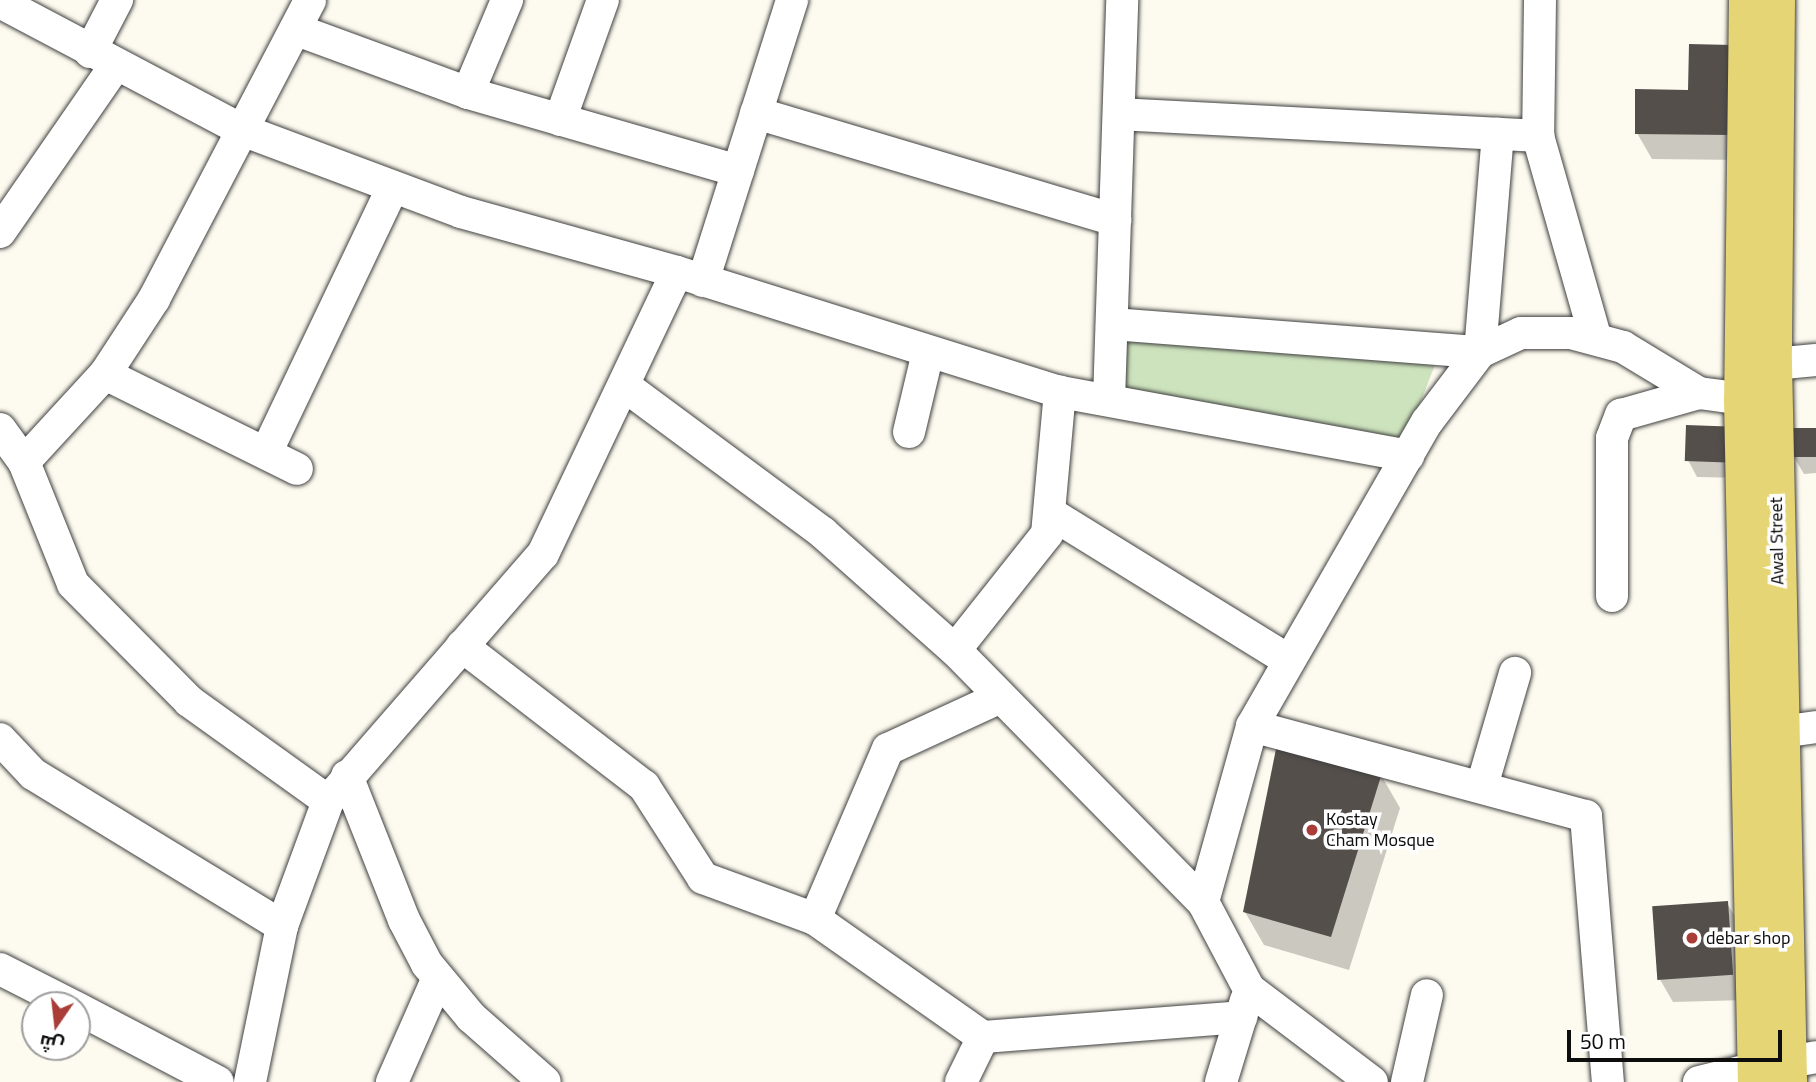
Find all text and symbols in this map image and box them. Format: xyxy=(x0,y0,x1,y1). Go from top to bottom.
street label: Awal Street xyxy=(1765,497,1789,585)
place label: Kostay Cham Mosque xyxy=(1326,809,1435,852)
marker: Kostay Cham Mosque xyxy=(1304,822,1320,838)
place label: debar shop xyxy=(1706,927,1790,949)
marker: debar shop xyxy=(1684,930,1700,946)
north arrow xyxy=(21,991,91,1061)
scale bar xyxy=(1571,1016,1786,1060)
text: 50 m xyxy=(1580,1022,1626,1061)
text: ش xyxy=(35,1024,68,1065)

